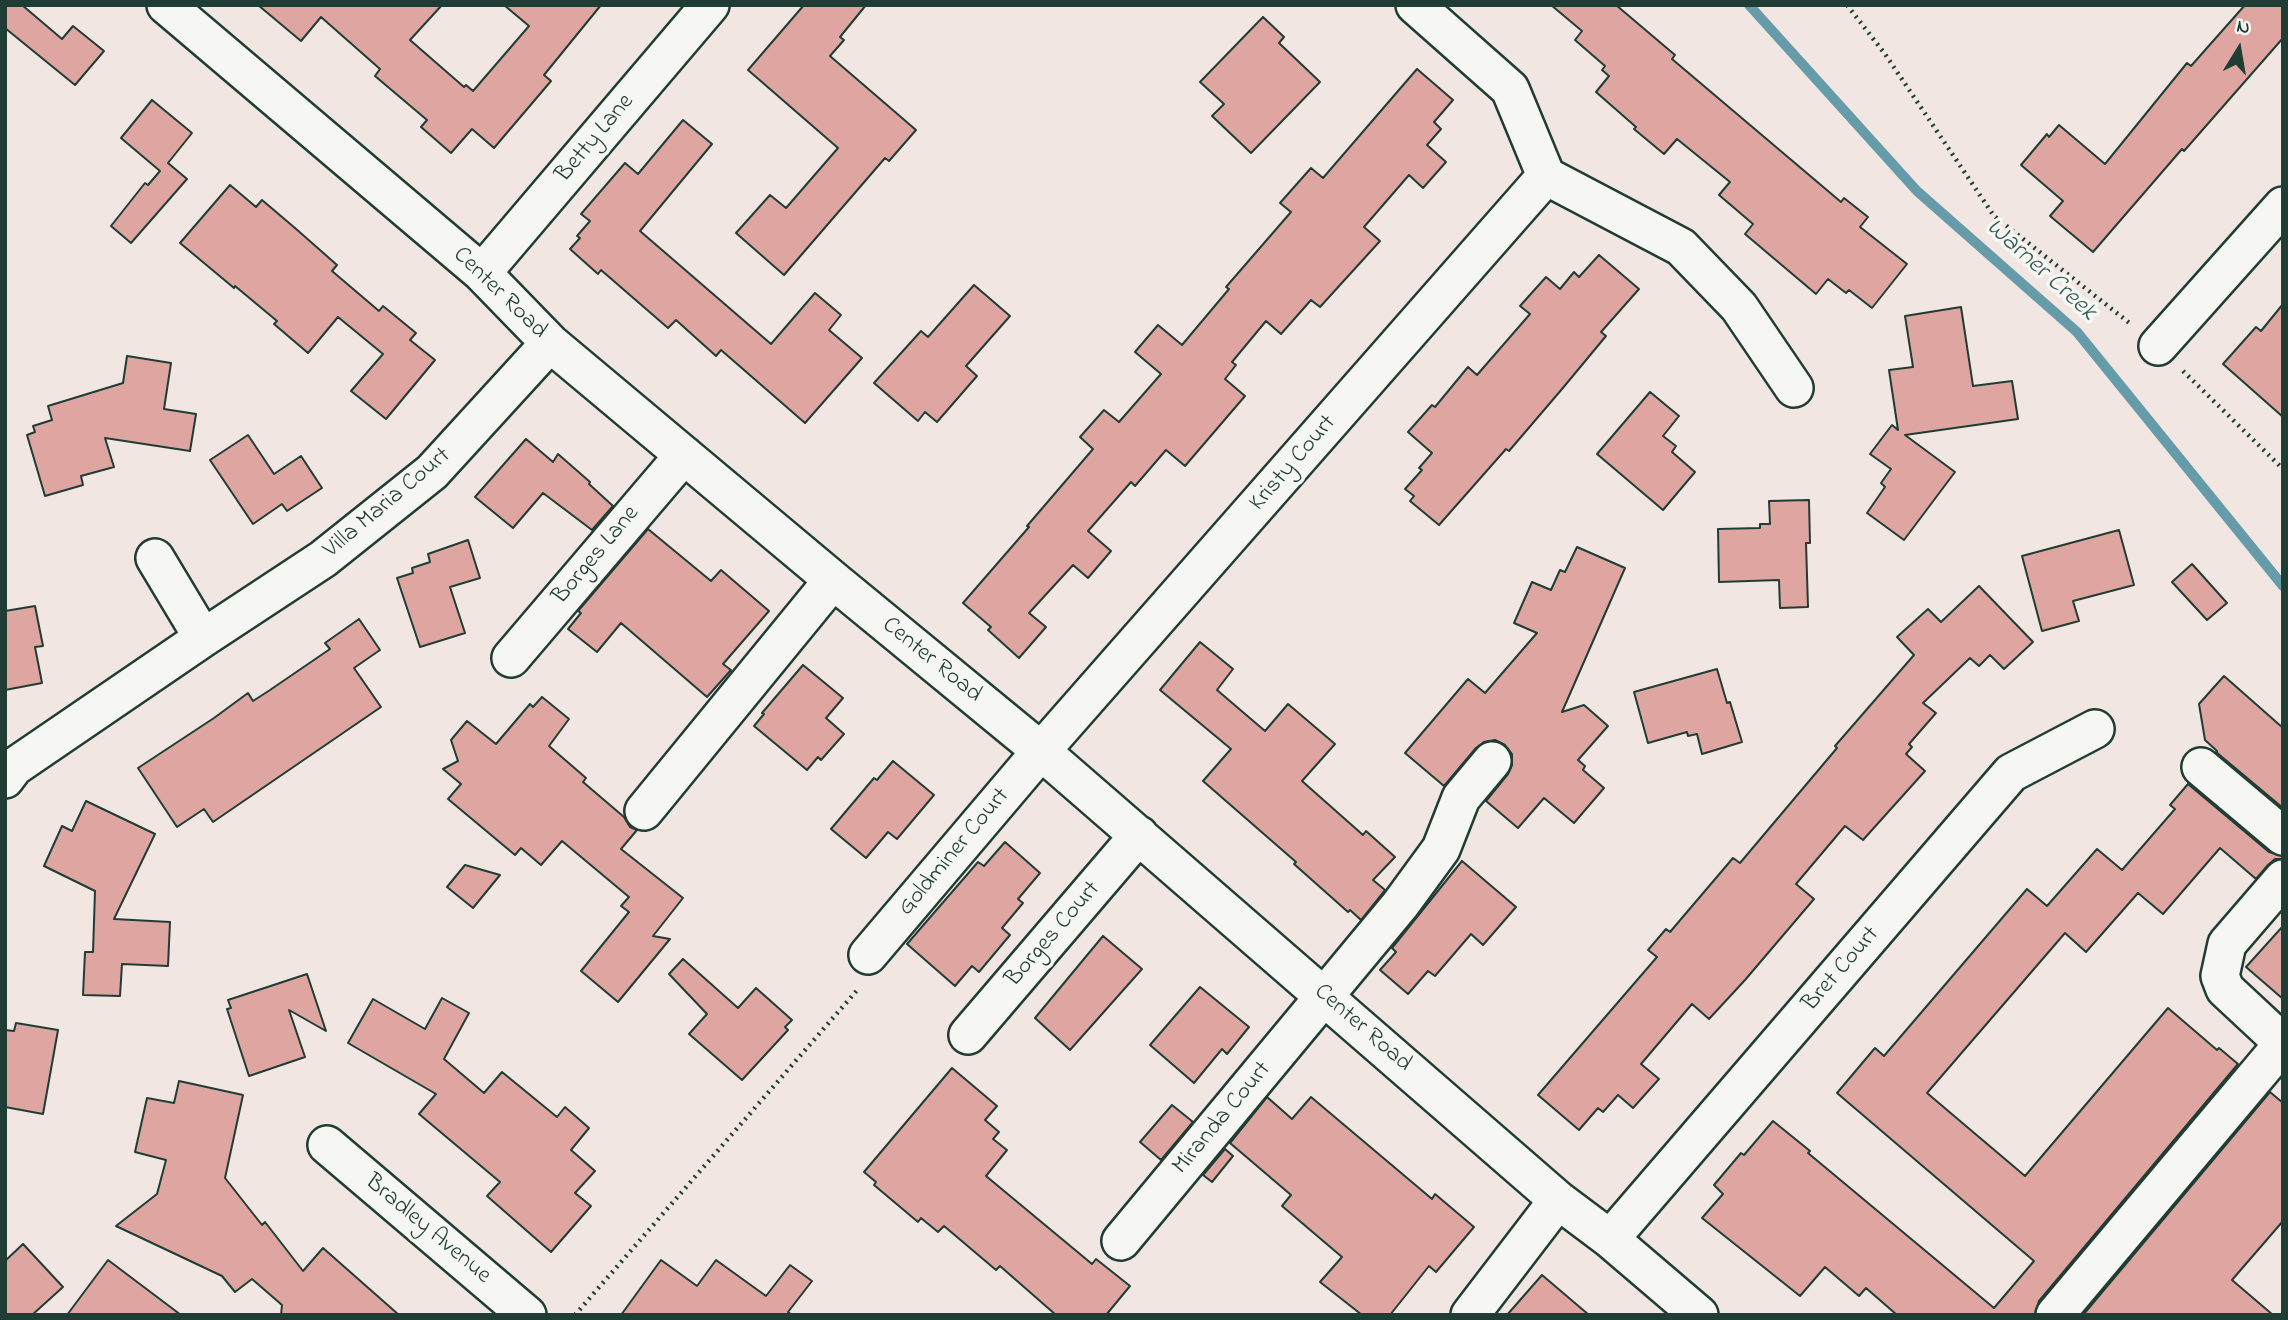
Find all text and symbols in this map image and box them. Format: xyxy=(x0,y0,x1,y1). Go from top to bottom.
text: N xyxy=(2234,13,2252,42)
north arrow xyxy=(2204,14,2274,84)
street label: Betty Lane xyxy=(551,89,641,189)
water label: Warner Creek xyxy=(1978,213,2102,329)
street label: Center Road xyxy=(446,242,552,346)
street label: Kristy Court xyxy=(1244,410,1344,518)
street label: Villa Maria Court xyxy=(319,443,457,565)
street label: Borges Lane xyxy=(547,501,647,611)
street label: Center Road xyxy=(875,612,987,710)
street label: Goldminer Court xyxy=(893,783,1017,923)
street label: Borges Court xyxy=(1000,876,1108,994)
street label: Bret Court xyxy=(1797,922,1887,1018)
street label: Center Road xyxy=(1307,979,1417,1079)
street label: Miranda Court xyxy=(1167,1057,1279,1181)
street label: Bradley Avenue xyxy=(358,1169,496,1291)

